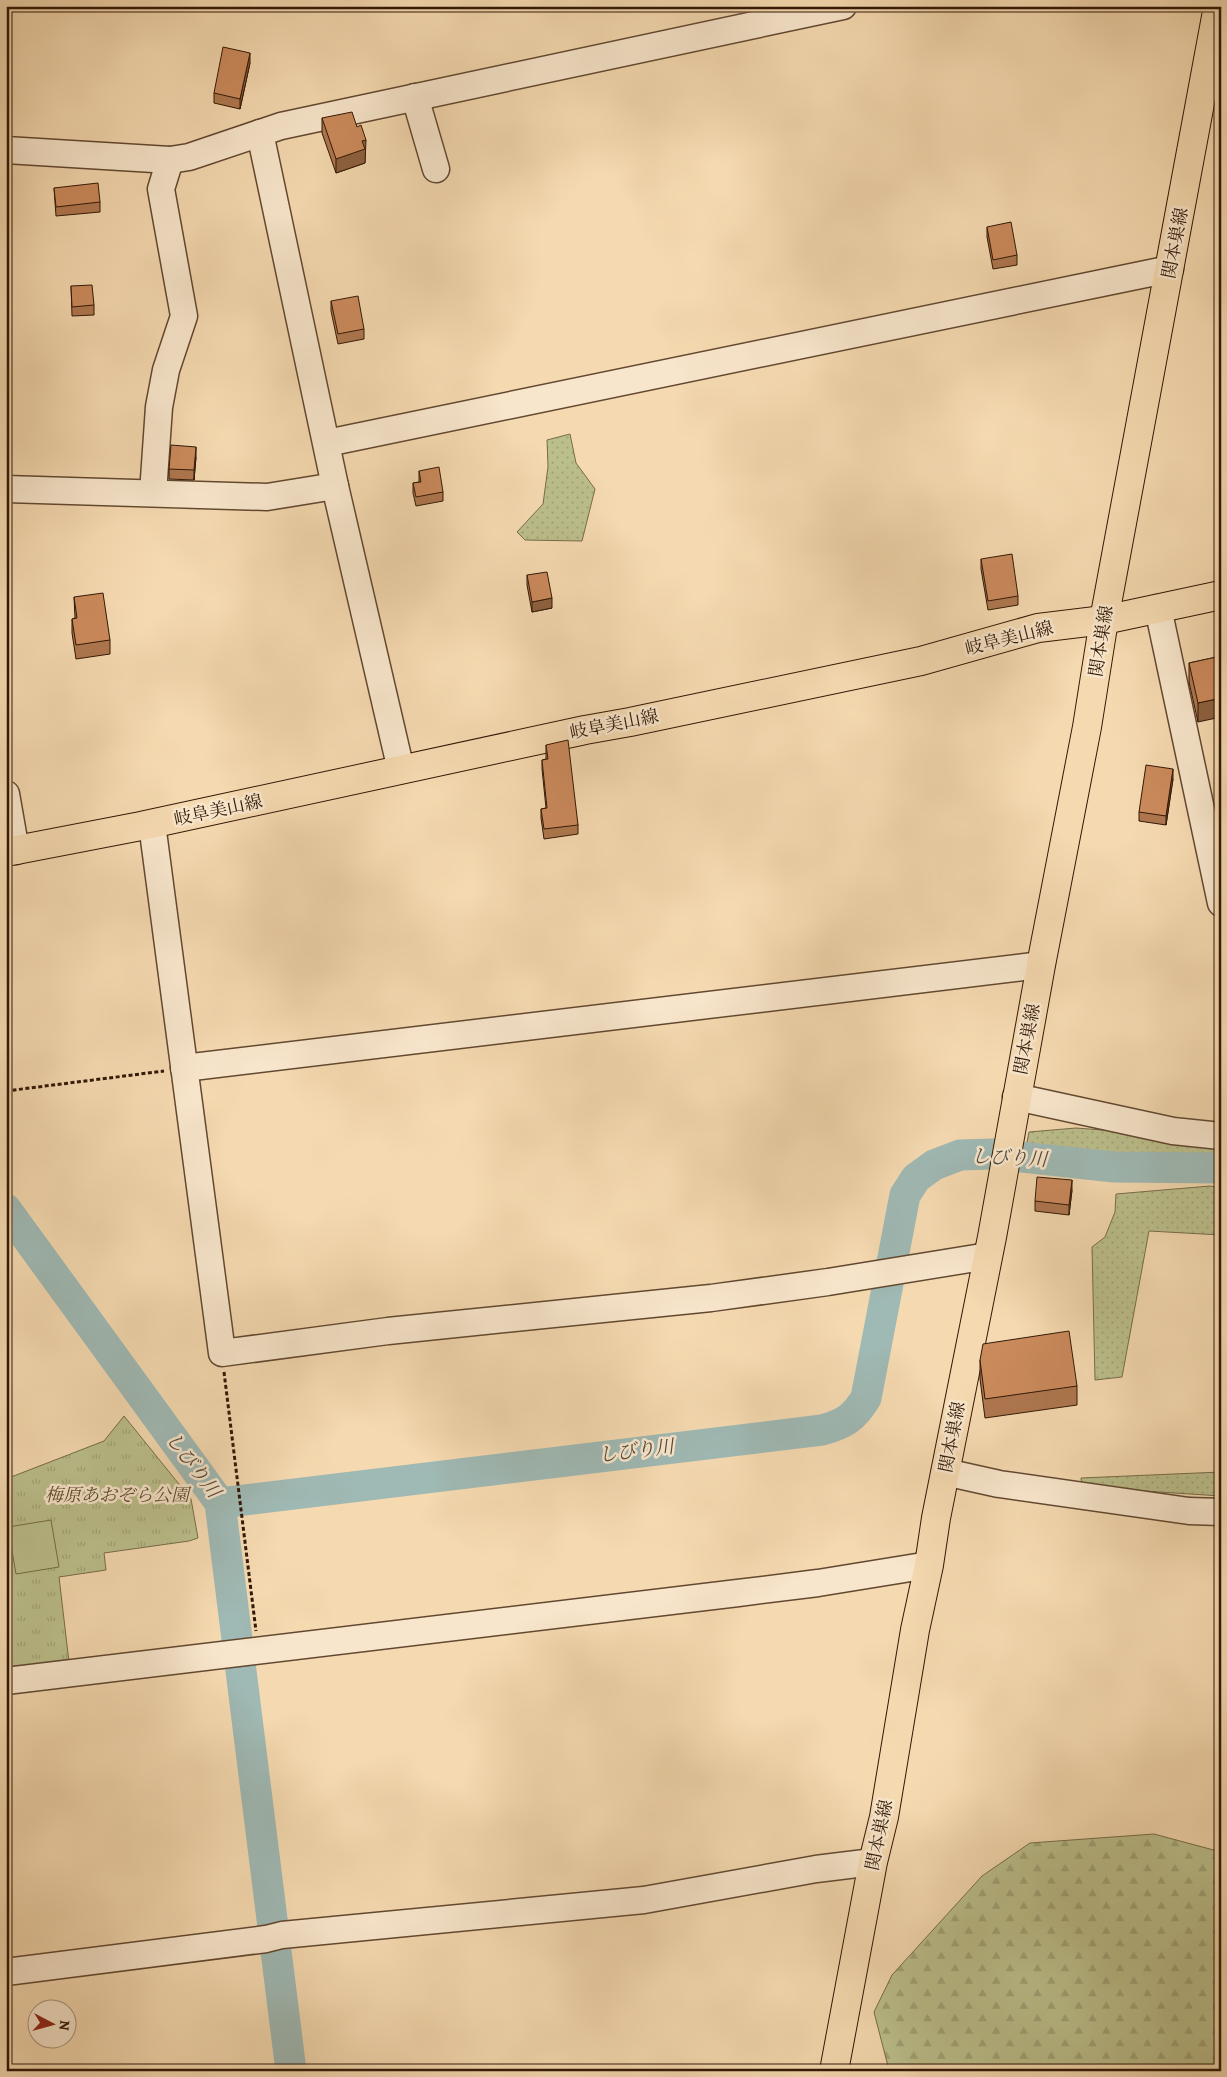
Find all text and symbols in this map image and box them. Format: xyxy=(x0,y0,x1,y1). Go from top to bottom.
street label: 関本巣線 xyxy=(1156,205,1194,281)
street label: 関本巣線 xyxy=(1084,604,1118,678)
street label: 岐阜美山線 xyxy=(962,615,1056,661)
street label: 岐阜美山線 xyxy=(568,704,660,744)
street label: 岐阜美山線 xyxy=(171,789,265,831)
street label: 関本巣線 xyxy=(1008,1001,1046,1077)
water label: しびり川 xyxy=(970,1143,1050,1173)
street label: 関本巣線 xyxy=(933,1399,971,1475)
water label: しびり川 xyxy=(160,1427,227,1505)
water label: しびり川 xyxy=(597,1433,677,1469)
park label: 梅原あおぞら公園 xyxy=(45,1483,192,1507)
street label: 関本巣線 xyxy=(860,1797,898,1873)
north arrow xyxy=(28,2000,78,2050)
text: N xyxy=(54,2019,74,2031)

